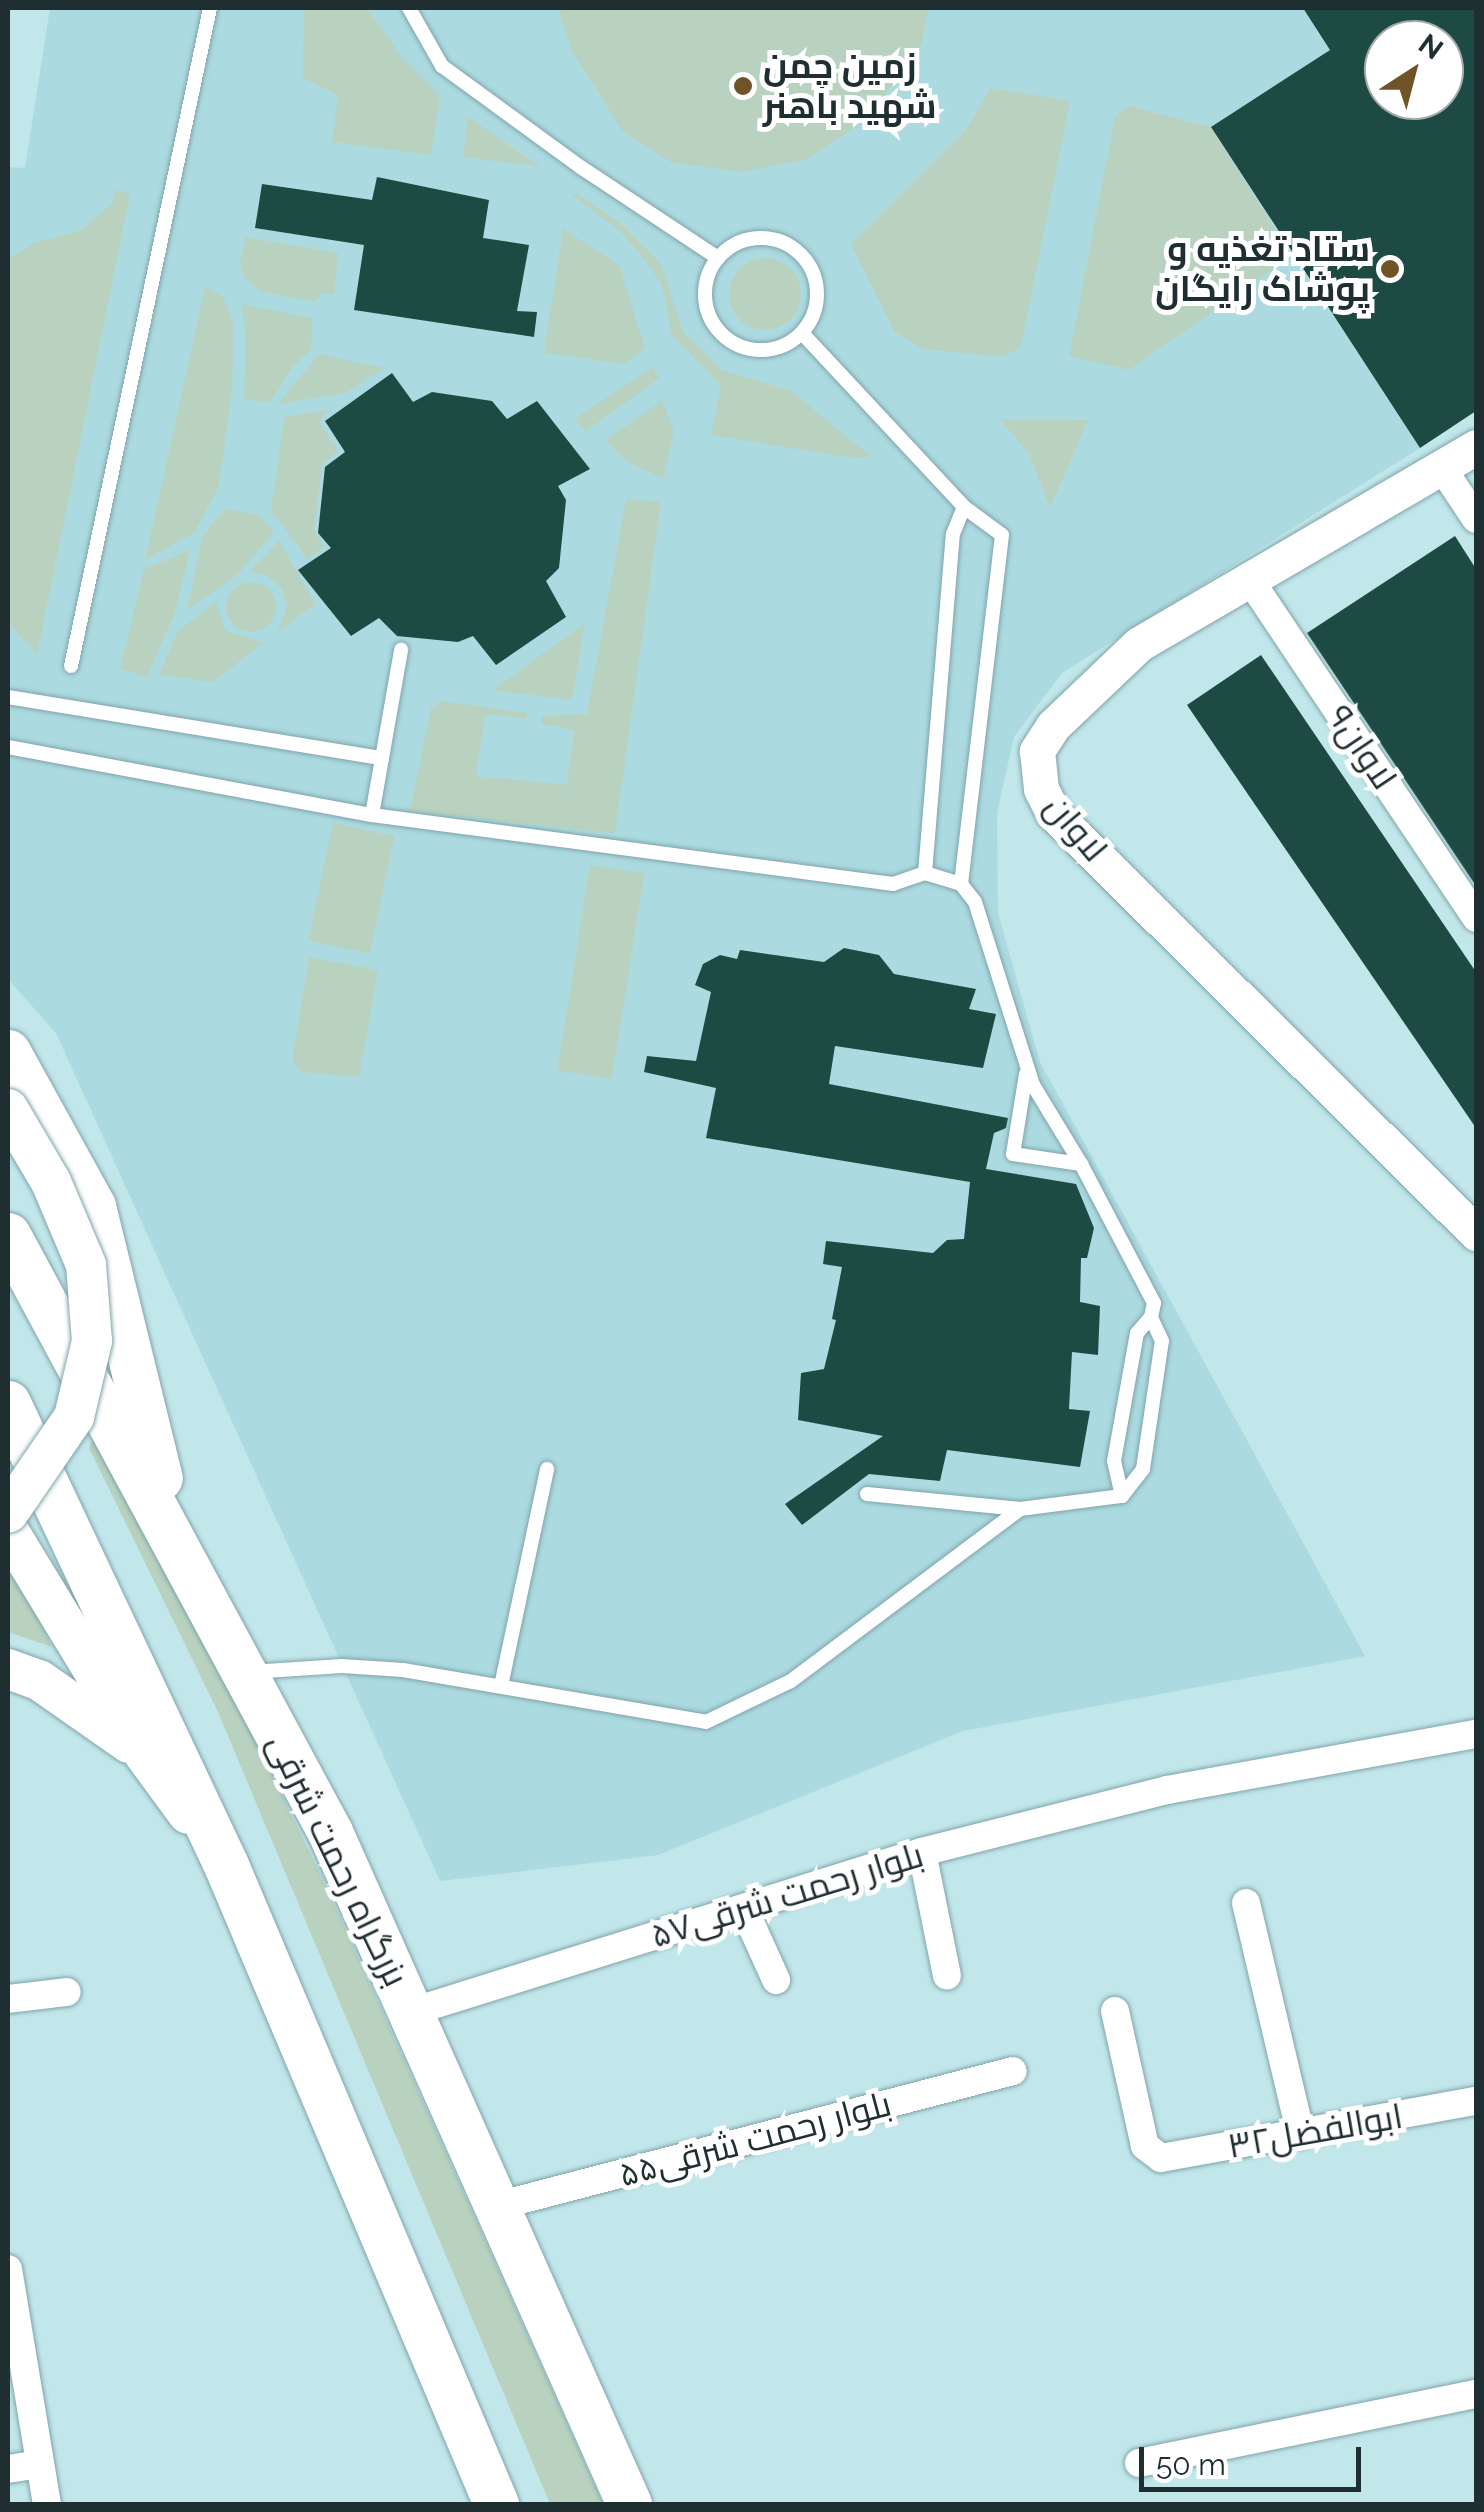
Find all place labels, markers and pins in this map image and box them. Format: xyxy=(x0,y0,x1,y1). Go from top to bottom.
place label: زمین چمن شهید باهنر xyxy=(763,45,937,127)
marker: زمین چمن شهید باهنر xyxy=(732,75,754,97)
place label: ستاد تغذیه و پوشاک رایگان xyxy=(1155,228,1370,310)
marker: ستاد تغذیه و پوشاک رایگان xyxy=(1379,258,1401,280)

